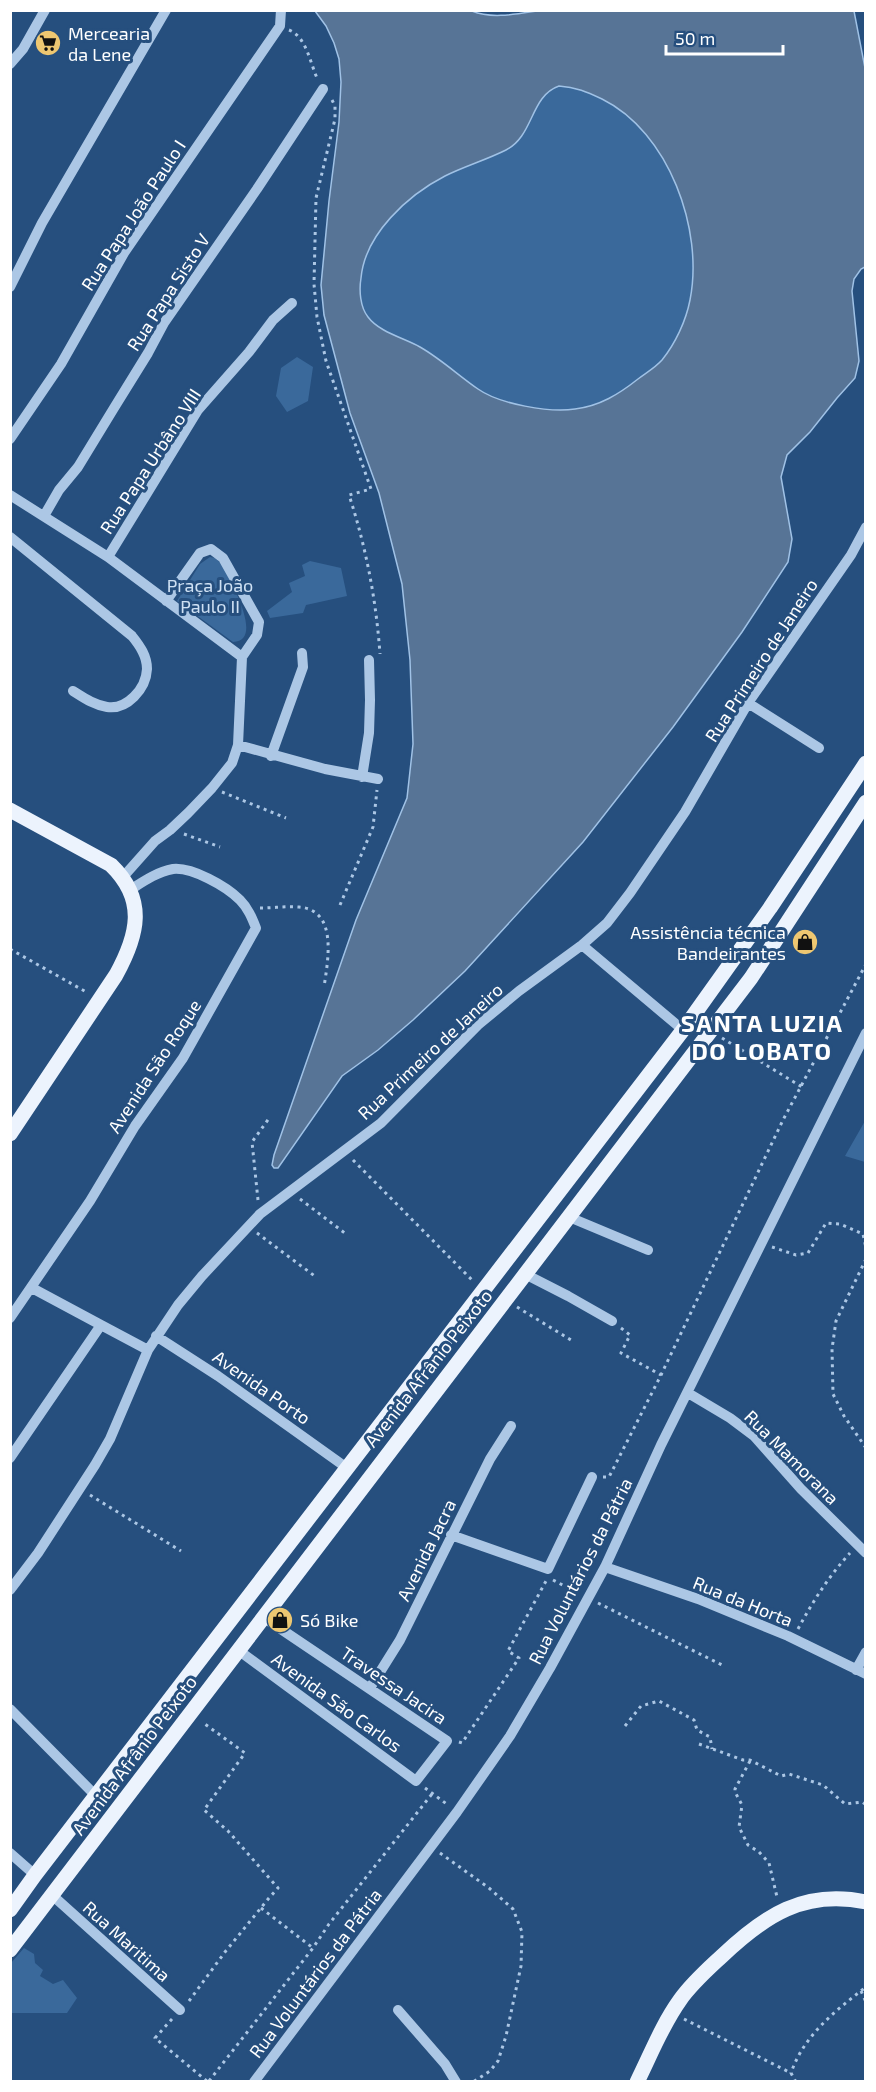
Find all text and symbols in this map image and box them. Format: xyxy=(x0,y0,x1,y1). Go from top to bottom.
scale bar xyxy=(666,18,783,56)
place label: Mercearia da Lene xyxy=(68,22,150,65)
text: 50 m xyxy=(675,27,715,49)
supermarket icon: Mercearia da Lene xyxy=(33,28,63,58)
street label: Rua Papa João Paulo I xyxy=(76,136,190,294)
street label: Rua Papa Sisto V xyxy=(122,229,214,355)
street label: Rua Papa Urbâno VIII xyxy=(95,384,205,538)
park label: Praça João Paulo II xyxy=(167,574,253,617)
street label: Rua Primeiro de Janeiro xyxy=(700,574,822,746)
place label: Assistência técnica Bandeirantes xyxy=(630,921,786,964)
shop icon: Assistência técnica Bandeirantes xyxy=(790,927,820,957)
street label: Rua Primeiro de Janeiro xyxy=(353,978,507,1124)
street label: Avenida São Roque xyxy=(103,995,205,1137)
district label: SANTA LUZIA DO LOBATO xyxy=(681,1008,843,1065)
street label: Avenida Afrânio Peixoto xyxy=(360,1285,496,1451)
street label: Avenida Porto xyxy=(209,1345,315,1429)
street label: Rua Mamorana xyxy=(740,1405,844,1509)
street label: Rua Voluntários da Pátria xyxy=(523,1474,637,1668)
street label: Avenida Jacra xyxy=(392,1495,460,1605)
street label: Rua da Horta xyxy=(690,1571,796,1631)
shop icon: Só Bike xyxy=(265,1605,295,1635)
place label: Só Bike xyxy=(300,1609,359,1631)
street label: Travessa Jacira xyxy=(337,1641,451,1729)
street label: Avenida São Carlos xyxy=(268,1647,406,1757)
street label: Avenida Afrânio Peixoto xyxy=(67,1671,201,1839)
street label: Rua Voluntários da Pátria xyxy=(244,1884,386,2062)
street label: Rua Maritima xyxy=(79,1896,175,1986)

